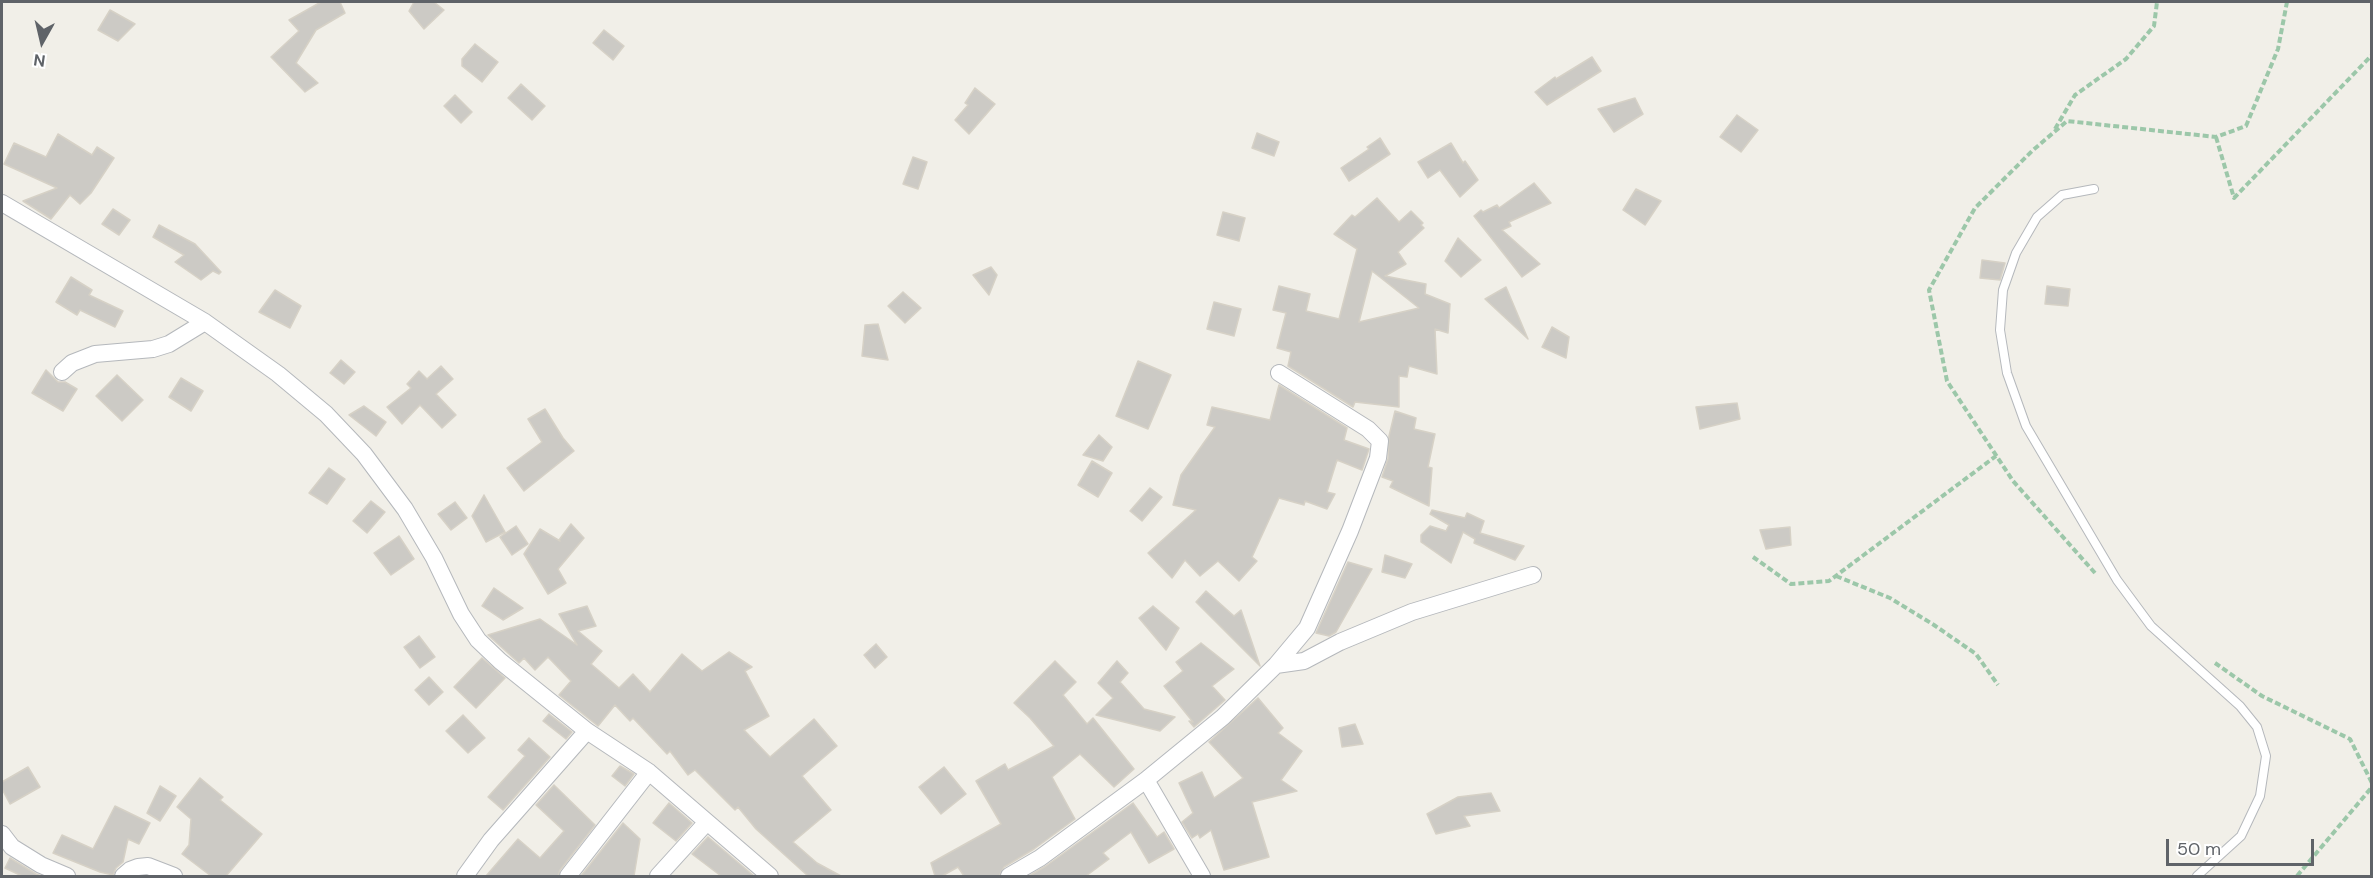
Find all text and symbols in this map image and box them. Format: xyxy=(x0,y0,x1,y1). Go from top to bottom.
north arrow xyxy=(12,12,72,72)
text: N xyxy=(32,49,47,72)
scale bar xyxy=(2169,827,2318,865)
text: 50 m xyxy=(2177,837,2221,861)

